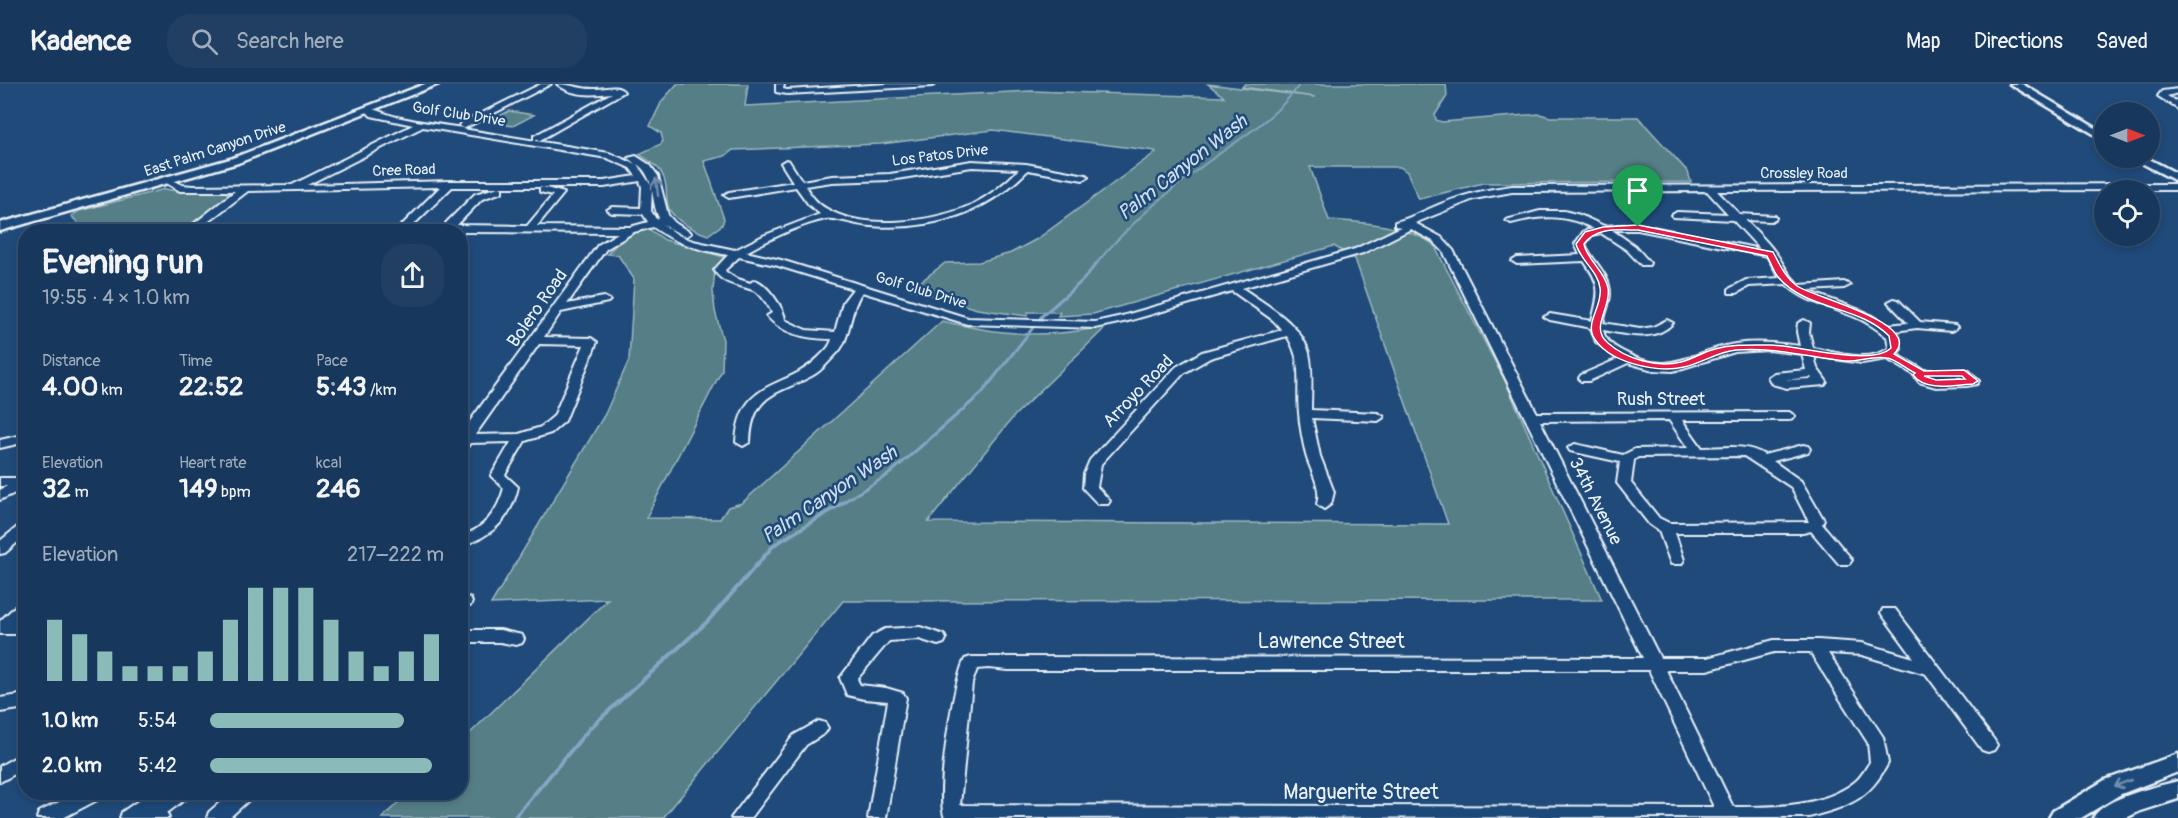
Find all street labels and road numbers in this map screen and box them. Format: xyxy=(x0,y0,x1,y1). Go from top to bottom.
street label: Golf Club Drive xyxy=(411,98,507,131)
street label: East Palm Canyon Drive xyxy=(142,117,289,181)
street label: Los Patos Drive xyxy=(891,140,990,171)
street label: Cree Road xyxy=(372,160,436,181)
street label: Crossley Road xyxy=(1760,164,1848,183)
street label: Bolero Road xyxy=(502,265,573,352)
street label: Golf Club Drive xyxy=(873,268,969,313)
street label: Arroyo Road xyxy=(1098,350,1179,433)
street label: Rush Street xyxy=(1617,388,1706,411)
street label: 34th Avenue xyxy=(1564,453,1628,549)
street label: Lawrence Street xyxy=(1257,628,1405,655)
street label: Marguerite Street xyxy=(1283,779,1439,806)

